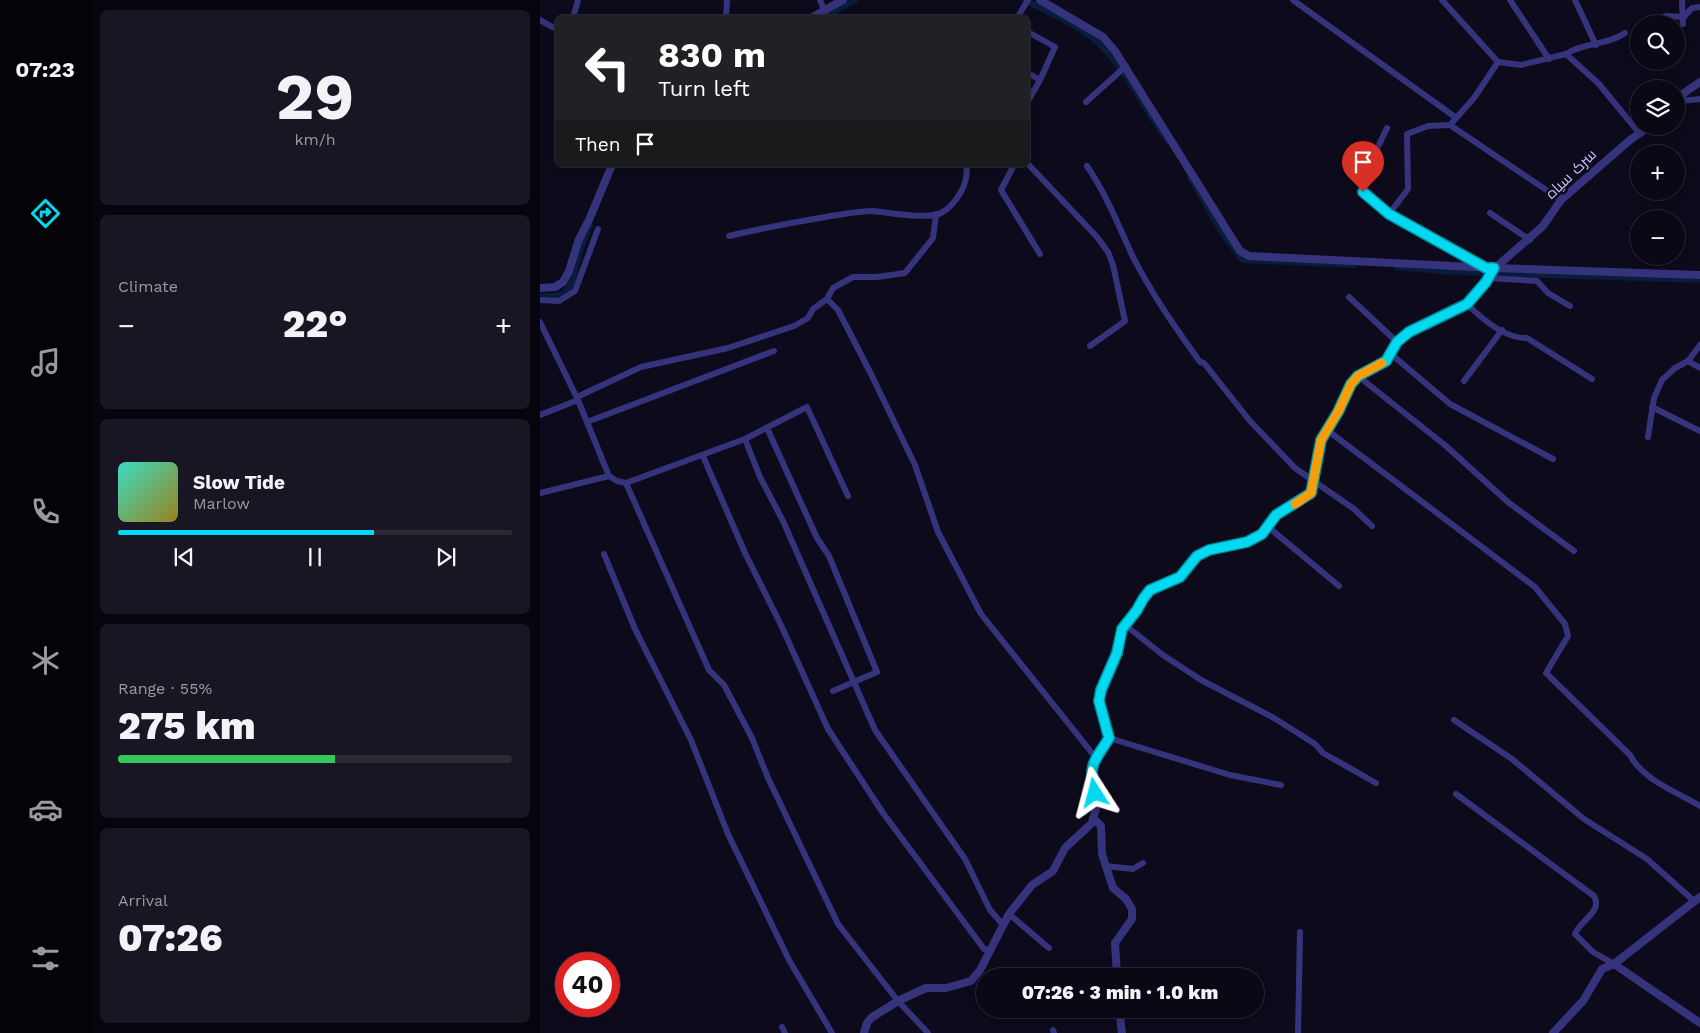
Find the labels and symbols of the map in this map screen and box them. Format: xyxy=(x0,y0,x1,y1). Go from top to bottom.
pin xyxy=(1342,141,1384,192)
street label: سرک سیاه xyxy=(1542,145,1600,203)
position arrow xyxy=(1068,766,1120,818)
speed limit sign: 40 xyxy=(555,952,620,1017)

